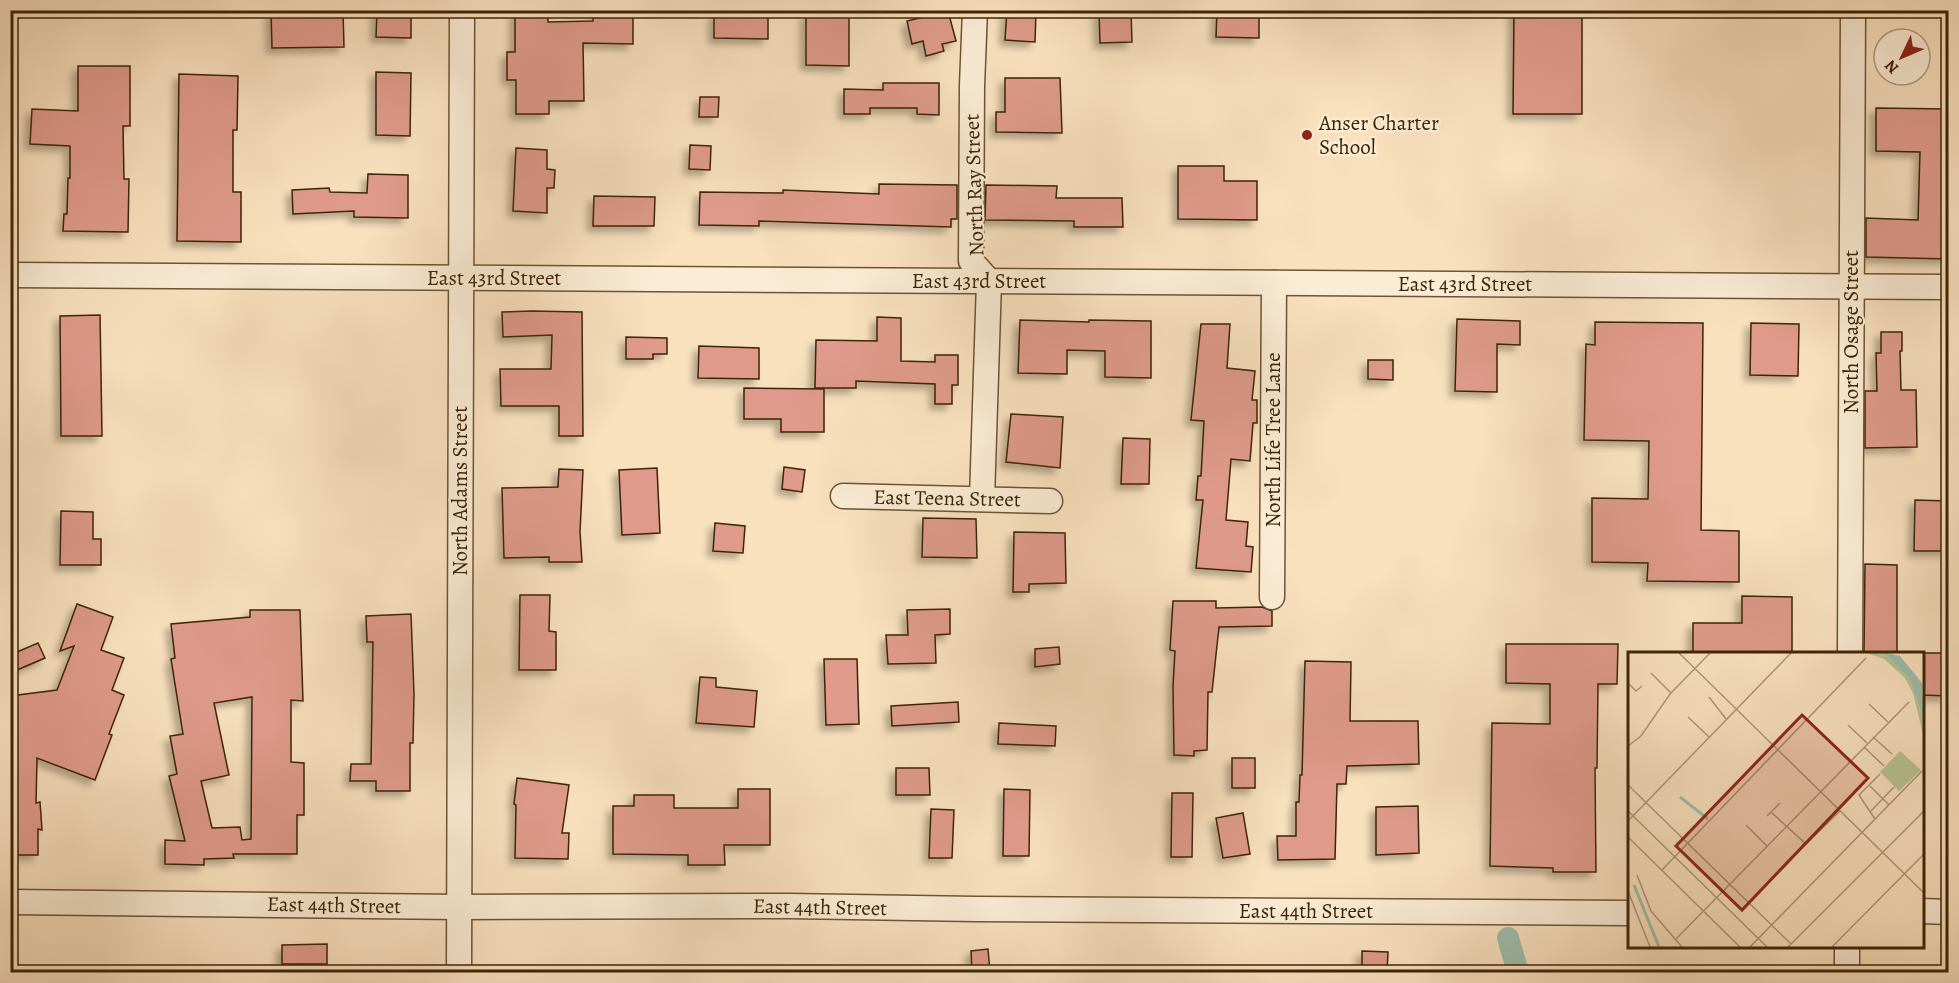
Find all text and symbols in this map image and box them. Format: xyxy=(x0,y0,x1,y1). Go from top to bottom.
north arrow xyxy=(1872,27,1932,87)
text: N xyxy=(1880,55,1904,79)
place label: Anser Charter School xyxy=(1318,109,1439,161)
street label: North Ray Street xyxy=(958,113,990,257)
marker: Anser Charter School xyxy=(1300,128,1314,142)
street label: North Osage Street xyxy=(1837,250,1865,414)
street label: East 43rd Street xyxy=(427,264,561,292)
street label: East 43rd Street xyxy=(912,267,1046,295)
street label: East 43rd Street xyxy=(1398,270,1532,298)
street label: North Life Tree Lane xyxy=(1259,352,1287,528)
street label: North Adams Street xyxy=(446,406,474,576)
street label: East Teena Street xyxy=(873,483,1021,513)
inset map xyxy=(1628,652,1923,947)
street label: East 44th Street xyxy=(267,890,401,920)
street label: East 44th Street xyxy=(753,892,887,922)
street label: East 44th Street xyxy=(1239,897,1373,925)

